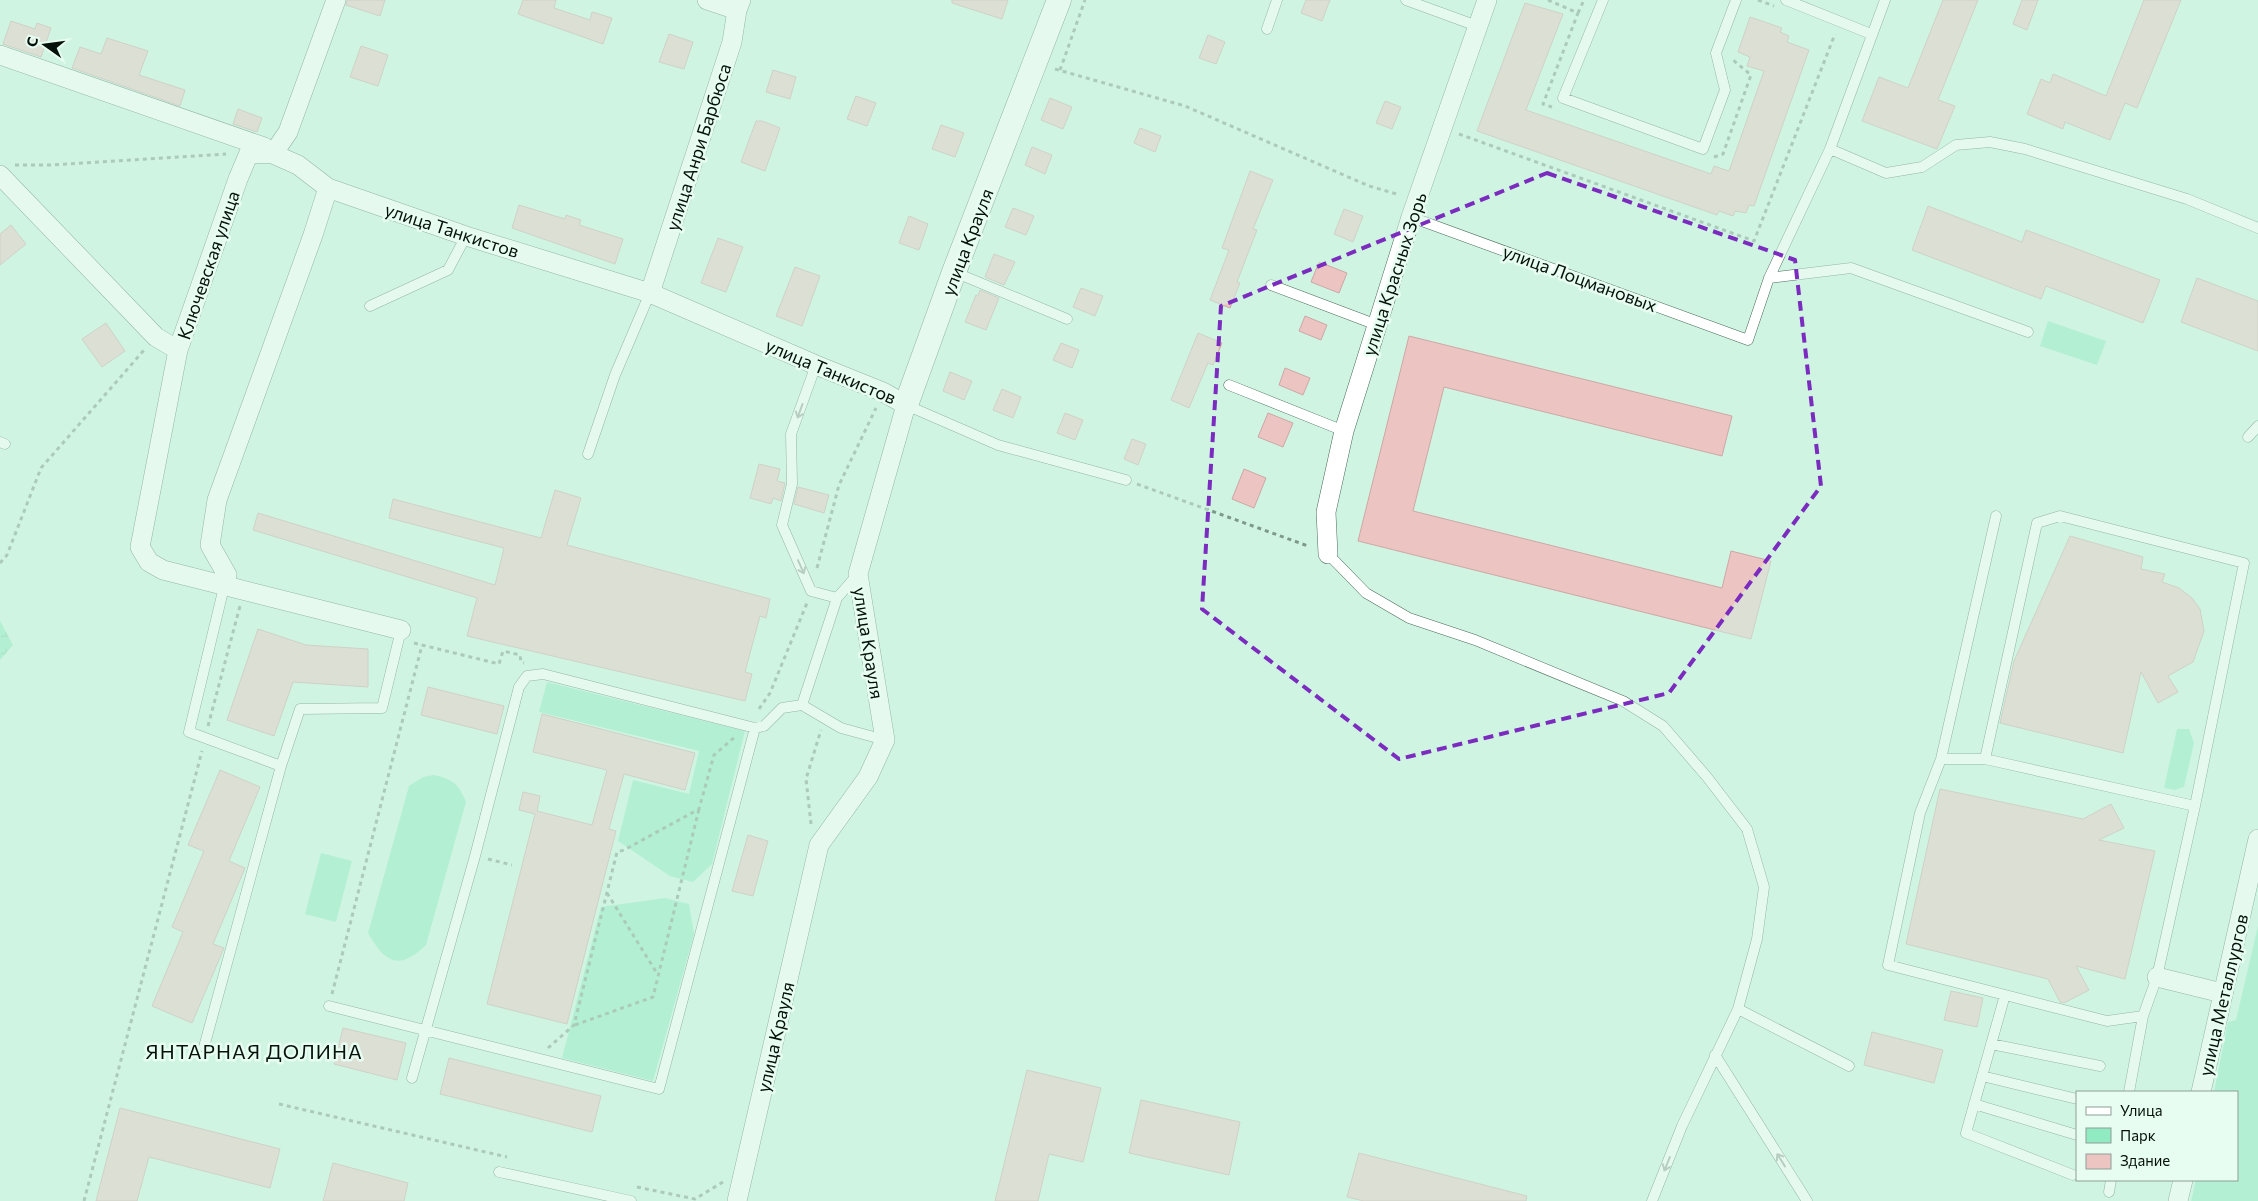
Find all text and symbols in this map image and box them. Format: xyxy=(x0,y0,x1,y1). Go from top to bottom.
north arrow xyxy=(20,20,70,70)
text: С xyxy=(22,35,41,48)
street label: улица Анри Барбюса xyxy=(661,61,735,233)
street label: улица Крауля xyxy=(936,185,998,299)
street label: Ключевская улица xyxy=(172,188,244,342)
street label: улица Красных Зорь xyxy=(1357,189,1431,359)
street label: улица Танкистов xyxy=(382,198,522,262)
street label: улица Лоцмановых xyxy=(1500,240,1661,316)
street label: улица Танкистов xyxy=(762,334,900,408)
one-way arrow xyxy=(795,403,804,418)
one-way arrow xyxy=(796,559,806,574)
street label: улица Крауля xyxy=(849,585,889,701)
street label: улица Металлургов xyxy=(2194,912,2252,1078)
street label: улица Крауля xyxy=(752,979,798,1095)
district label: ЯНТАРНАЯ ДОЛИНА xyxy=(145,1039,363,1063)
legend xyxy=(2076,1091,2238,1181)
text: Улица xyxy=(2120,1101,2162,1119)
text: Парк xyxy=(2120,1126,2156,1144)
text: Здание xyxy=(2120,1151,2170,1169)
one-way arrow xyxy=(1776,1153,1786,1167)
one-way arrow xyxy=(1662,1156,1671,1171)

